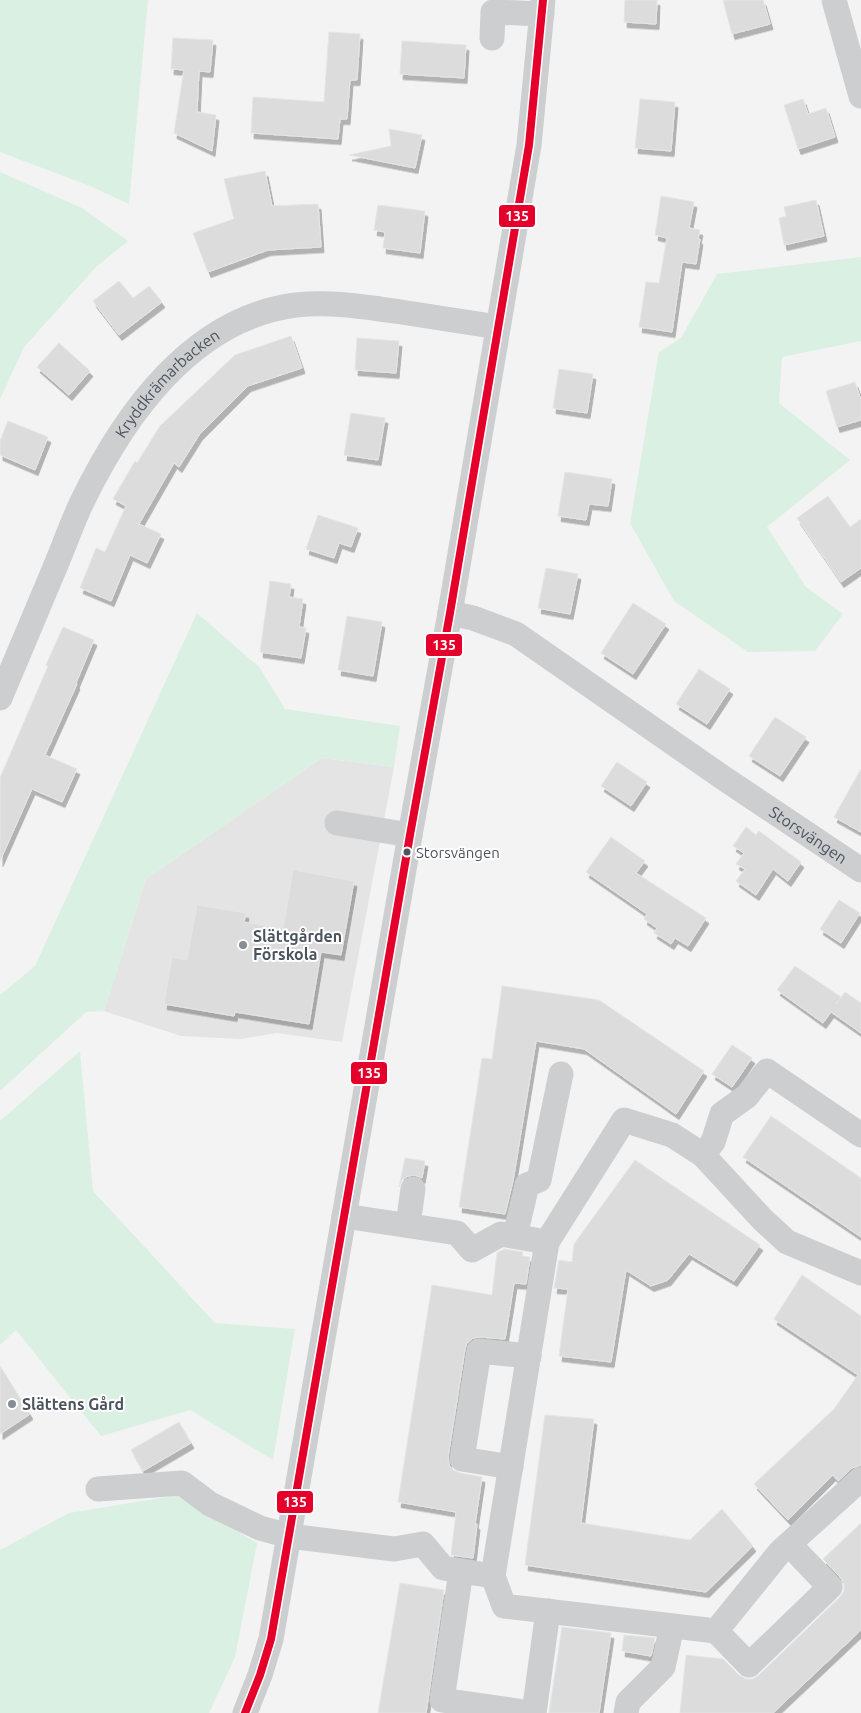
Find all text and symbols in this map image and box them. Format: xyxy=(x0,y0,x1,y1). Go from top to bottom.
line badge: 135 xyxy=(498,204,536,228)
text: 135 xyxy=(505,208,529,224)
street label: Kryddkrämarbacken xyxy=(111,325,223,441)
line badge: 135 xyxy=(425,633,463,657)
text: 135 xyxy=(432,637,456,653)
street label: Storsvängen xyxy=(766,802,850,867)
place label: Storsvängen xyxy=(416,844,500,861)
marker: Storsvängen xyxy=(402,847,412,857)
place label: Slättgården Förskola xyxy=(253,927,342,963)
marker: Slättgården Förskola xyxy=(237,939,249,951)
line badge: 135 xyxy=(350,1061,388,1085)
text: 135 xyxy=(357,1065,381,1081)
place label: Slättens Gård xyxy=(22,1395,124,1413)
marker: Slättens Gård xyxy=(6,1398,18,1410)
line badge: 135 xyxy=(276,1490,314,1514)
text: 135 xyxy=(283,1494,307,1510)

